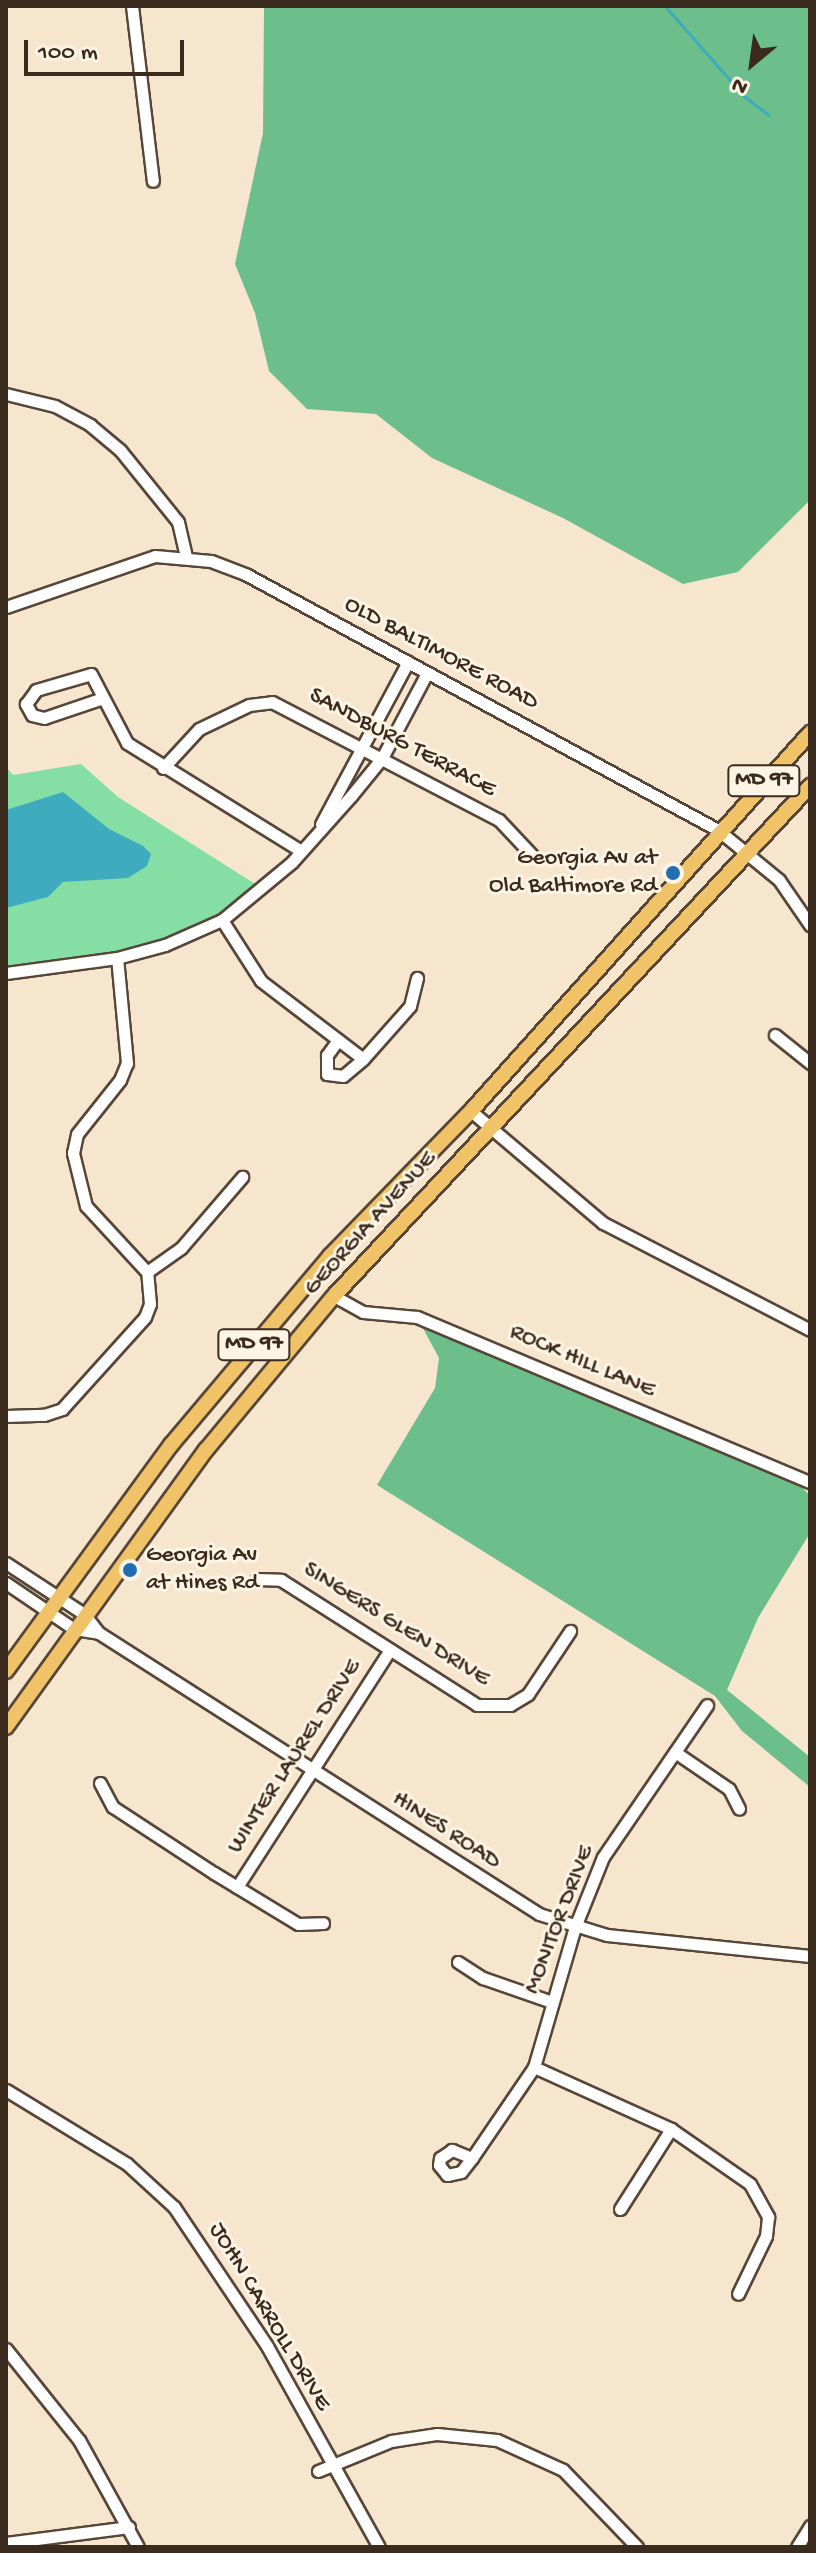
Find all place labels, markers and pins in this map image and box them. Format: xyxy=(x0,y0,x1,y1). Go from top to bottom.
place label: Georgia Av at Old Baltimore Rd xyxy=(489,845,657,901)
marker: Georgia Av at Old Baltimore Rd xyxy=(664,864,682,882)
place label: Georgia Av at Hines Rd xyxy=(146,1542,259,1598)
marker: Georgia Av at Hines Rd xyxy=(121,1561,139,1579)

